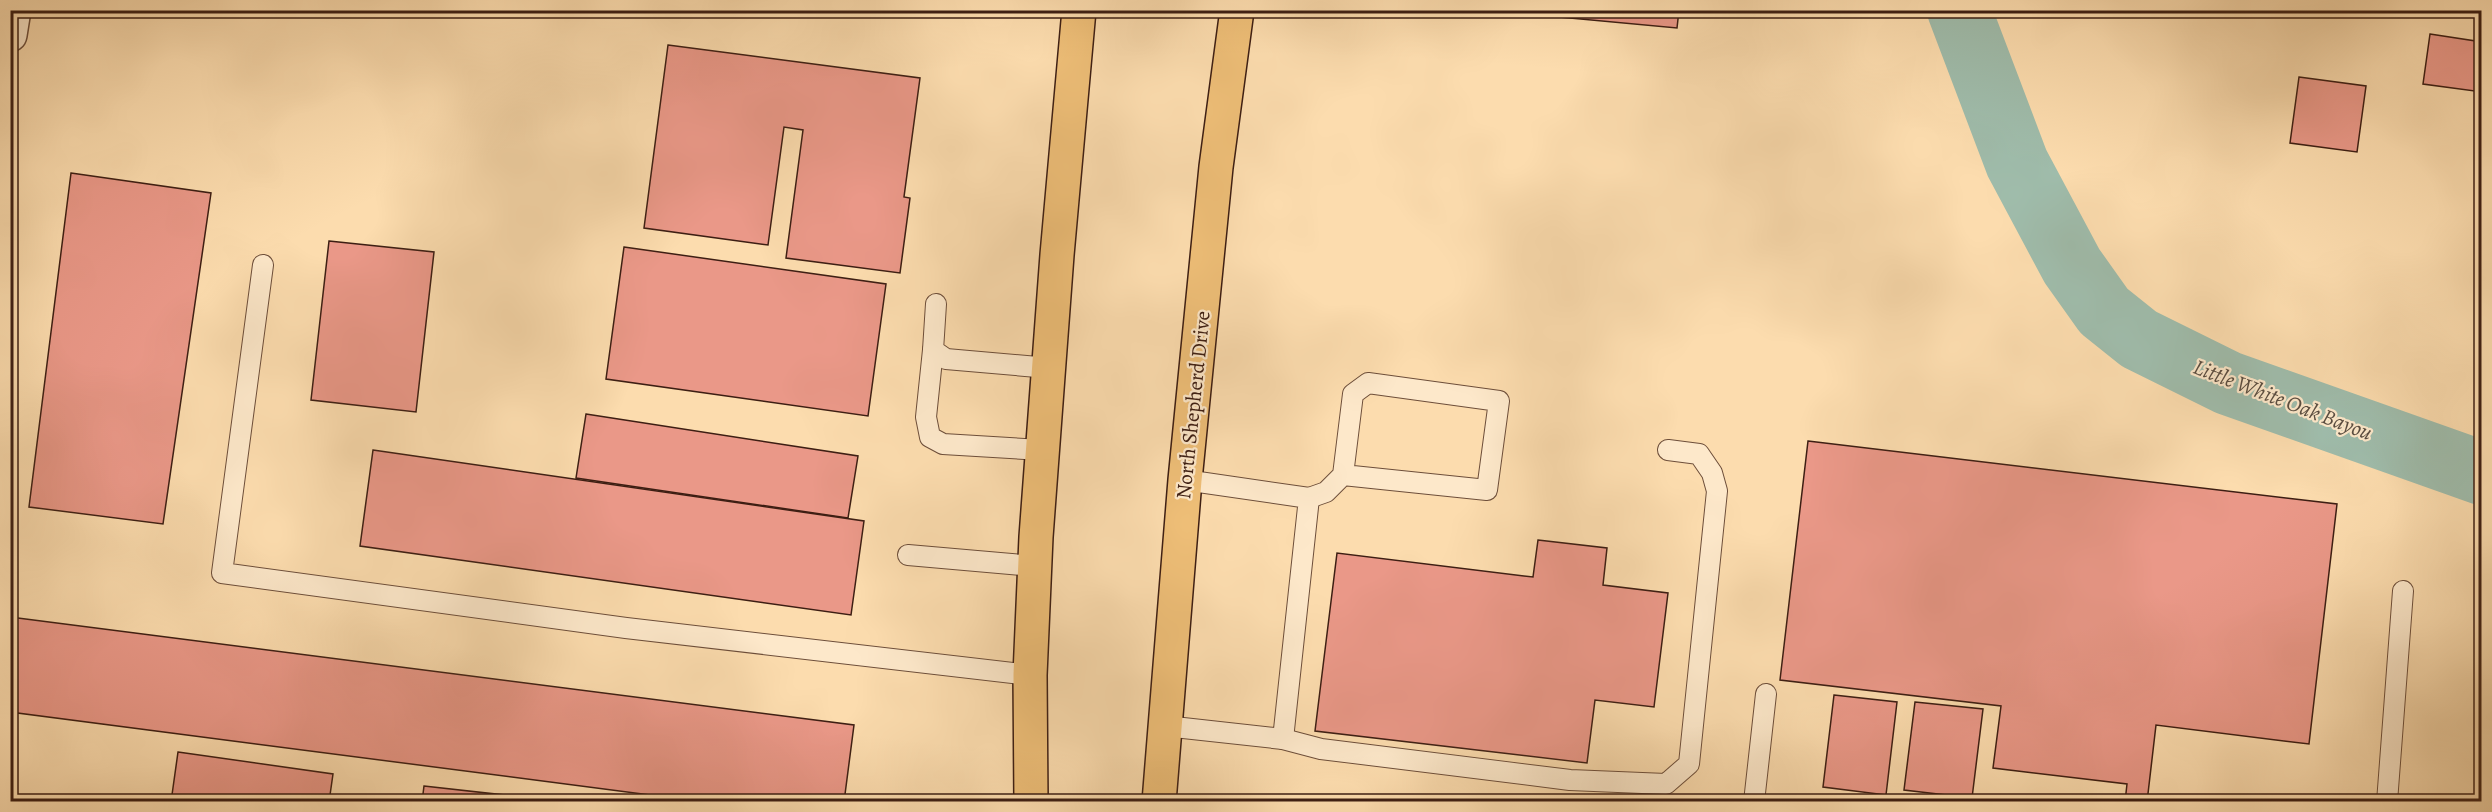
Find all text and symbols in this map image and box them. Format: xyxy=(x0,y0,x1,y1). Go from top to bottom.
street label: North Shepherd Drive xyxy=(1169,309,1217,501)
water label: Little White Oak Bayou xyxy=(2189,352,2377,448)

